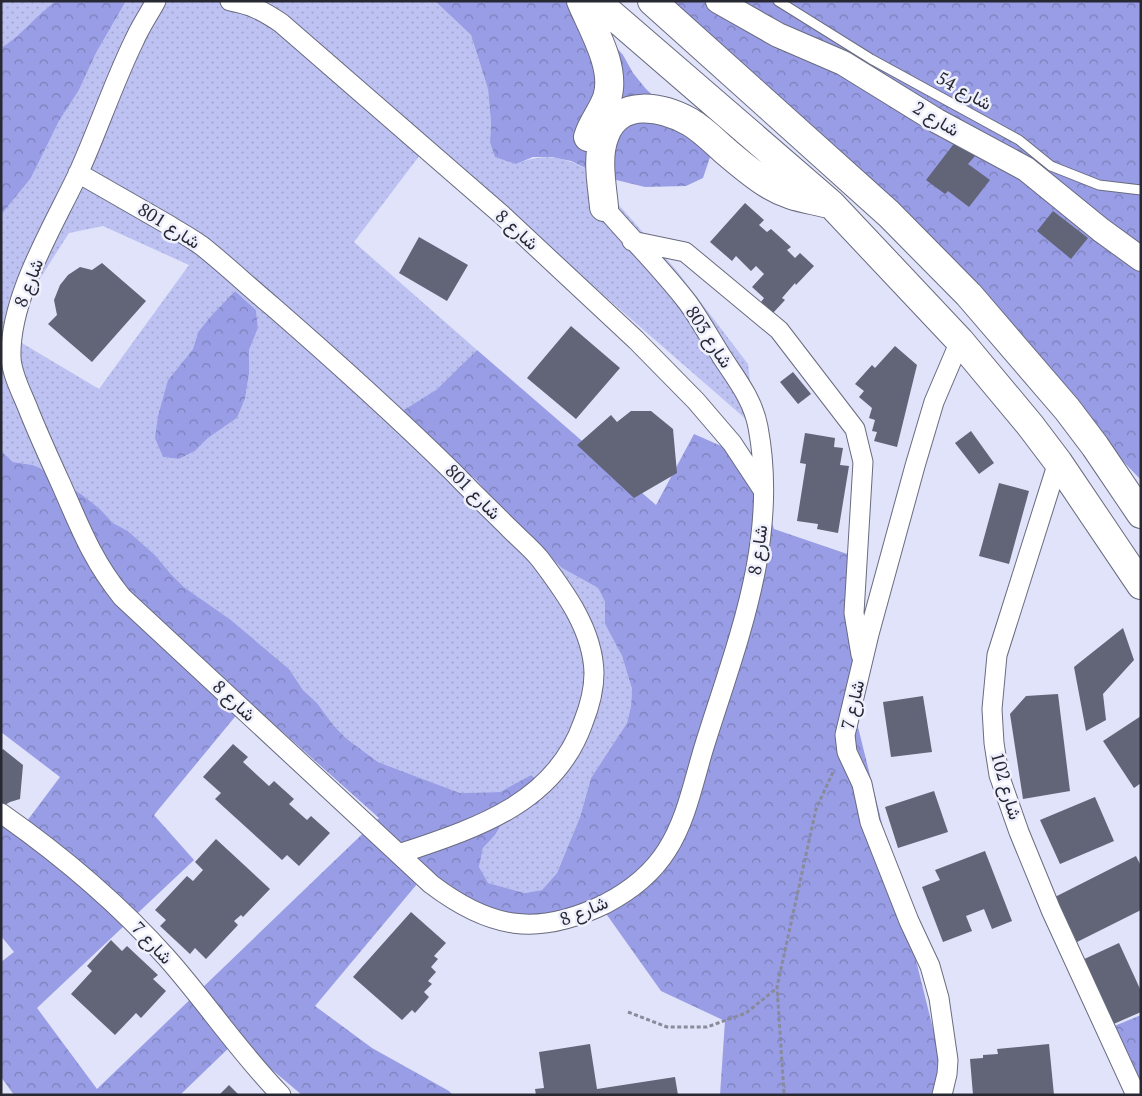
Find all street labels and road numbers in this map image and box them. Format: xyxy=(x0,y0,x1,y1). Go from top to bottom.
street label: شارع 54 xyxy=(932,65,996,116)
street label: شارع 2 xyxy=(908,95,964,142)
street label: شارع 801 xyxy=(133,197,205,255)
street label: شارع 8 xyxy=(490,204,544,256)
street label: شارع 8 xyxy=(8,255,49,311)
street label: شارع 803 xyxy=(680,301,739,373)
street label: شارع 801 xyxy=(440,458,507,525)
street label: شارع 8 xyxy=(742,523,773,577)
street label: شارع 8 xyxy=(207,674,261,727)
street label: شارع 7 xyxy=(835,678,870,732)
street label: شارع 102 xyxy=(985,749,1028,823)
street label: شارع 8 xyxy=(556,890,612,932)
street label: شارع 7 xyxy=(126,916,179,970)

